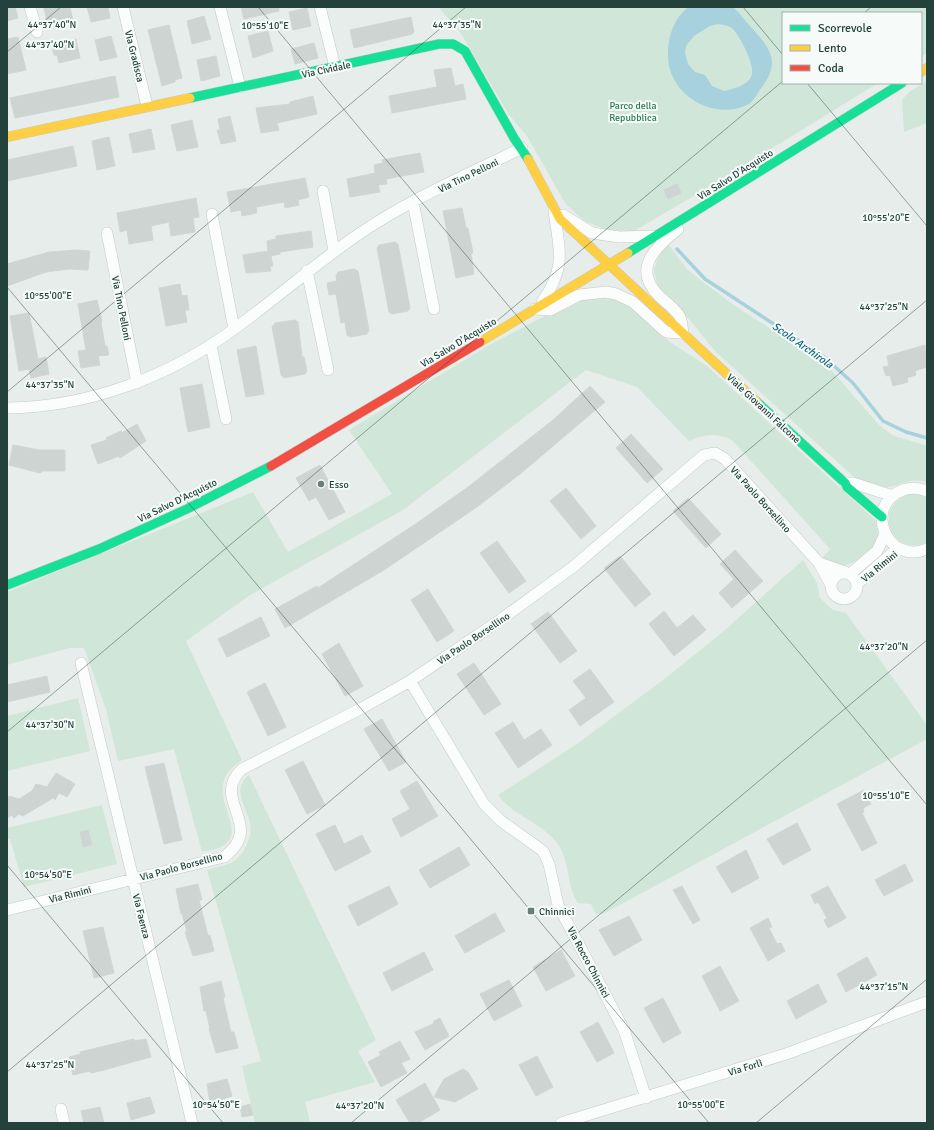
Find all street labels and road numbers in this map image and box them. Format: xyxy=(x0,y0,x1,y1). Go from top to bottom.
street label: Via Gradisca xyxy=(122,29,146,83)
street label: Via Cividale xyxy=(301,59,352,81)
street label: Via Salvo D'Acquisto xyxy=(696,147,775,203)
street label: Via Tino Pelloni xyxy=(436,156,501,196)
street label: Via Tino Pelloni xyxy=(109,275,133,342)
street label: Via Salvo D'Acquisto xyxy=(418,315,499,370)
street label: Viale Giovanni Falcone xyxy=(724,371,803,446)
street label: Via Paolo Borsellino xyxy=(727,464,793,535)
street label: Via Salvo D'Acquisto xyxy=(136,476,219,525)
street label: Via Rimini xyxy=(859,548,900,585)
street label: Via Paolo Borsellino xyxy=(435,610,512,668)
street label: Via Paolo Borsellino xyxy=(139,850,224,884)
street label: Via Rimini xyxy=(48,884,93,906)
street label: Via Faenza xyxy=(130,893,152,940)
street label: Via Rocco Chinnici xyxy=(564,925,612,1000)
street label: Via Forlì xyxy=(727,1057,764,1079)

